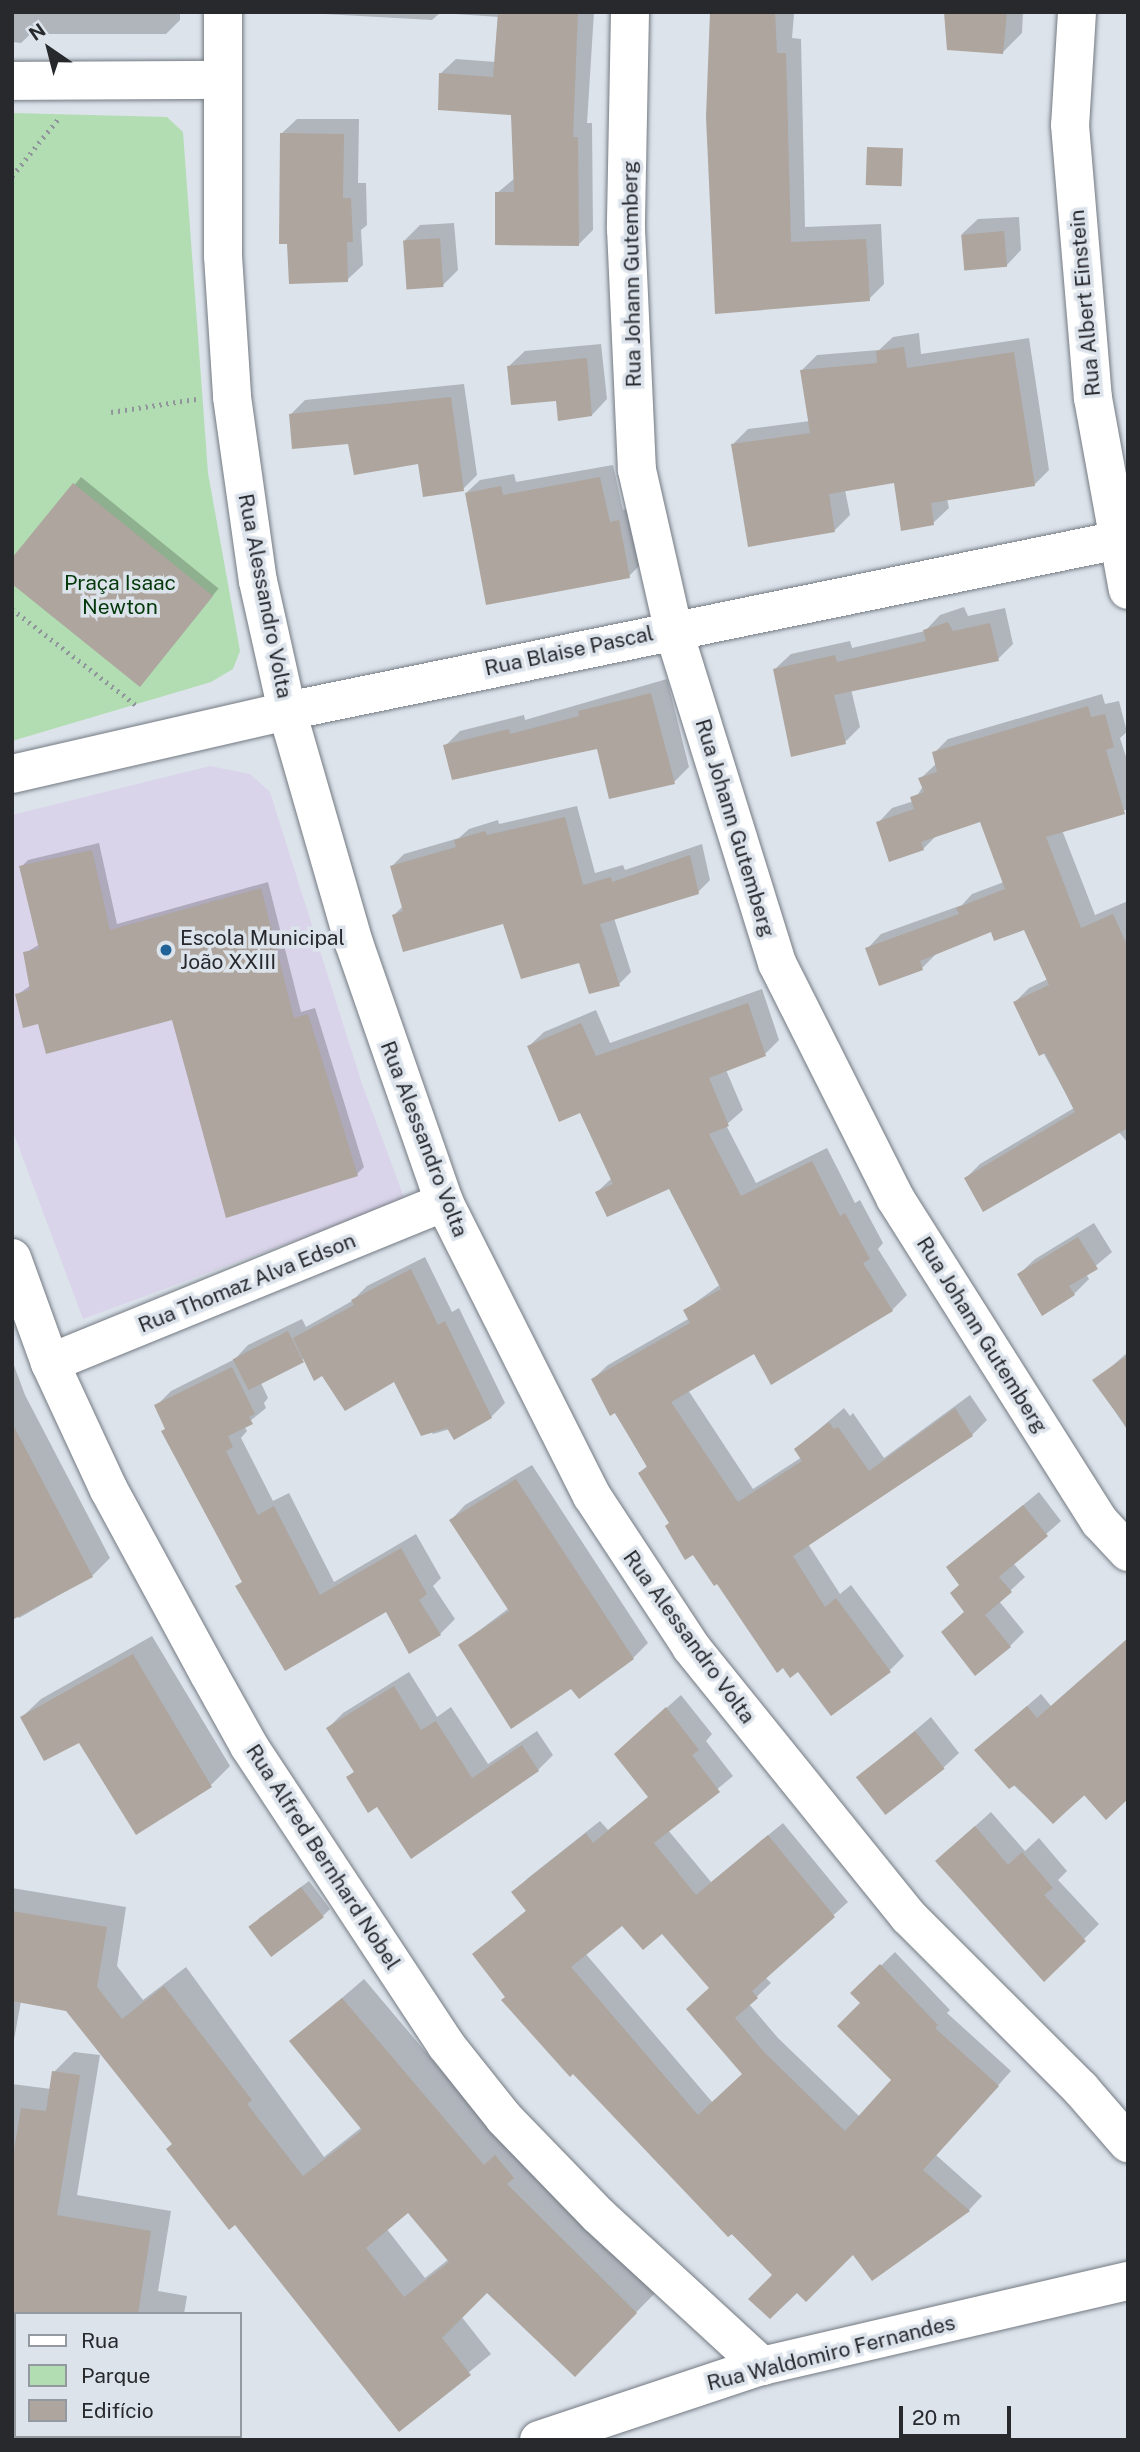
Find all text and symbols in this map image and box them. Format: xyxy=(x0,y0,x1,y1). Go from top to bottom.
north arrow xyxy=(14,14,84,84)
text: N xyxy=(25,19,49,45)
street label: Rua Johann Gutemberg xyxy=(617,160,647,388)
street label: Rua Albert Einstein xyxy=(1064,209,1106,397)
street label: Rua Alessandro Volta xyxy=(233,491,297,701)
park label: Praça Isaac Newton xyxy=(64,570,176,620)
street label: Rua Blaise Pascal xyxy=(482,621,656,681)
street label: Rua Johann Gutemberg xyxy=(690,716,780,940)
place label: Escola Municipal João XXIII xyxy=(180,925,345,975)
marker: Escola Municipal João XXIII xyxy=(158,942,174,958)
street label: Rua Alessandro Volta xyxy=(375,1037,473,1241)
street label: Rua Thomaz Alva Edson xyxy=(135,1228,359,1338)
street label: Rua Johann Gutemberg xyxy=(911,1232,1053,1438)
street label: Rua Alessandro Volta xyxy=(618,1545,760,1729)
street label: Rua Alfred Bernhard Nobel xyxy=(241,1740,405,1974)
street label: Rua Waldomiro Fernandes xyxy=(704,2310,958,2396)
legend xyxy=(14,2312,242,2438)
text: Rua xyxy=(81,2328,119,2353)
text: Parque xyxy=(81,2363,150,2388)
scale bar xyxy=(902,2392,1014,2436)
text: Edifício xyxy=(81,2398,154,2423)
text: 20 m xyxy=(912,2405,961,2430)

